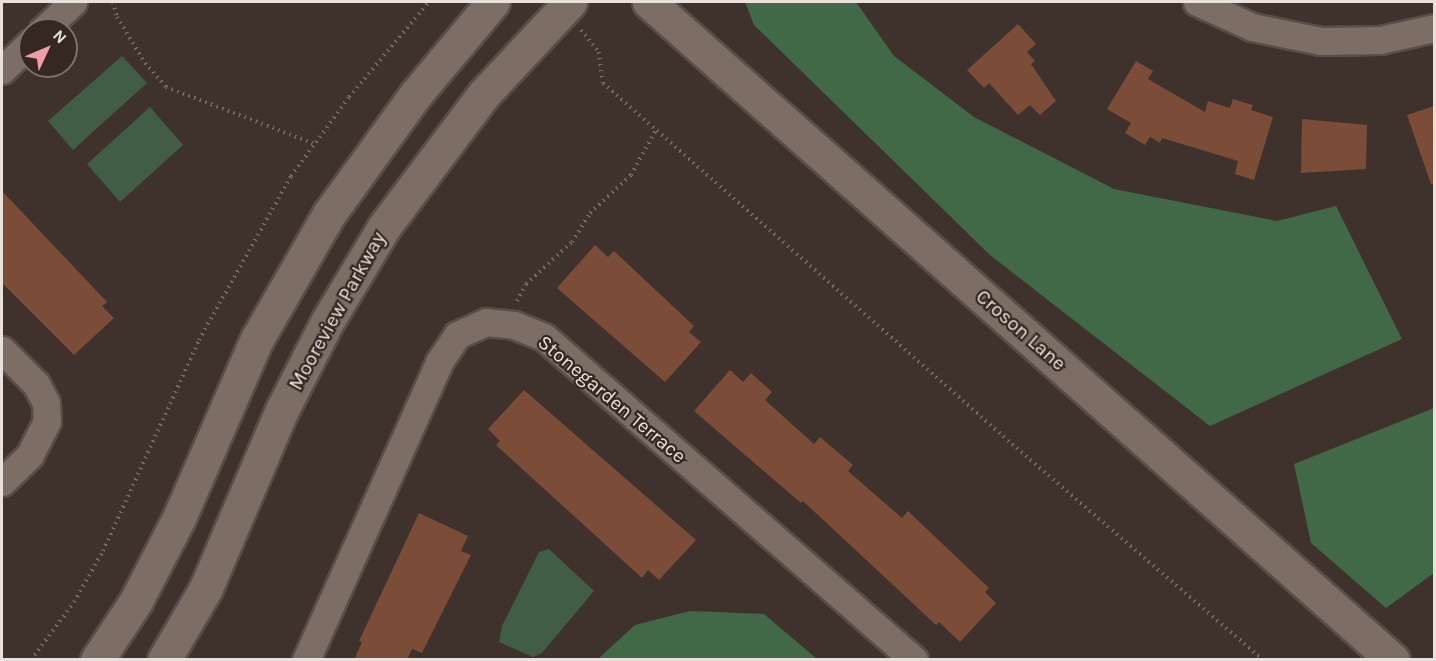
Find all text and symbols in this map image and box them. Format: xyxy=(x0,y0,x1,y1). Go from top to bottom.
north arrow xyxy=(18,18,78,78)
text: N xyxy=(49,26,71,47)
street label: Mooreview Parkway xyxy=(284,228,390,394)
street label: Croson Lane xyxy=(971,284,1071,376)
street label: Stonegarden Terrace xyxy=(533,330,691,468)

